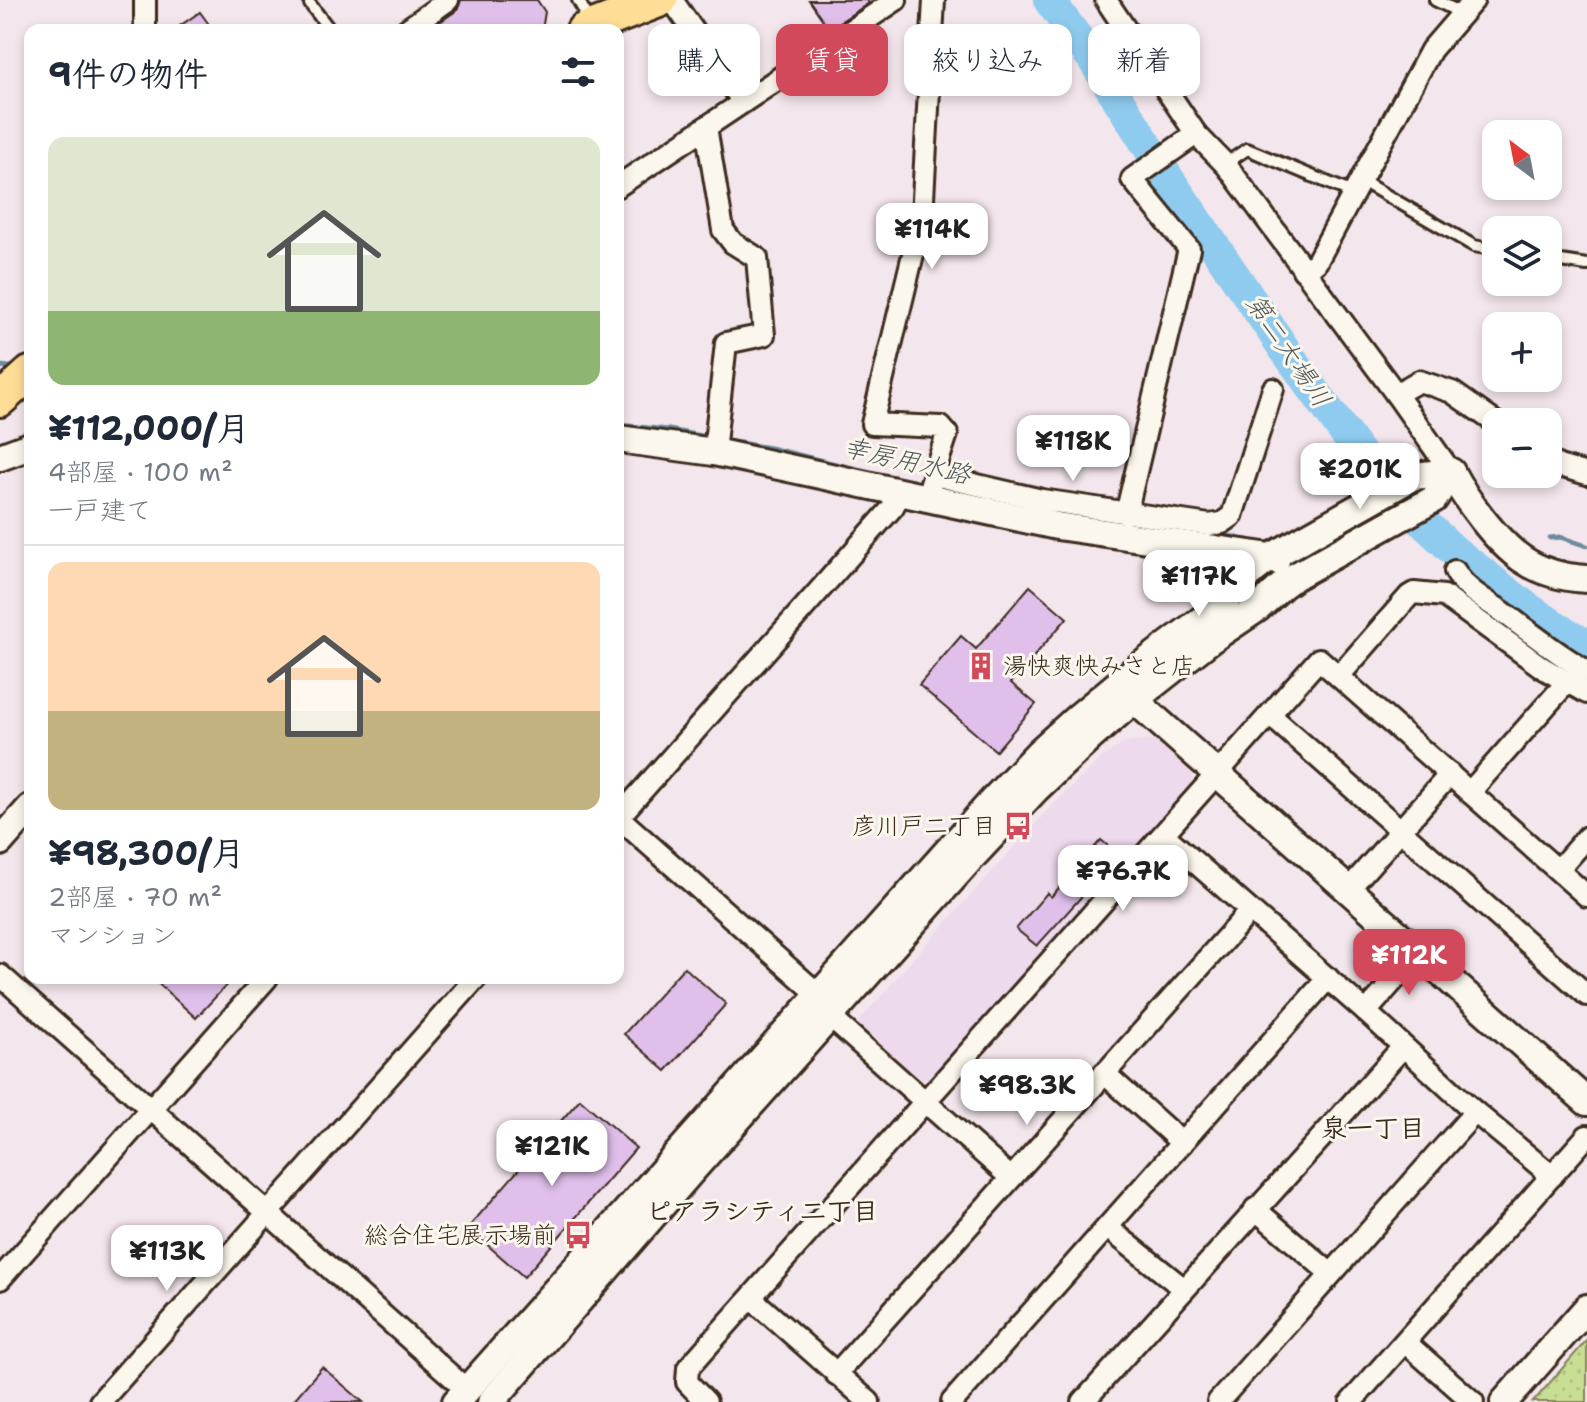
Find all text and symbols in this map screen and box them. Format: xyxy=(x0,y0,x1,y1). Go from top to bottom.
chip: 購入 xyxy=(648,24,760,96)
chip: 賃貸 xyxy=(776,24,888,96)
chip: 絞り込み xyxy=(904,24,1072,96)
chip: 新着 xyxy=(1088,24,1200,96)
icon: filters xyxy=(556,50,600,94)
text: 9件の物件 xyxy=(48,51,208,97)
north arrow xyxy=(1482,120,1562,200)
map controls xyxy=(1482,120,1562,488)
icon: home xyxy=(252,189,396,333)
pin: ¥114K xyxy=(876,203,988,271)
text: ¥114K xyxy=(894,211,970,246)
button: layers xyxy=(1482,216,1562,296)
water label: 第二大場川 xyxy=(1238,286,1340,414)
button: + xyxy=(1482,312,1562,392)
text: ¥112,000/月 xyxy=(48,405,250,451)
button: − xyxy=(1482,408,1562,488)
pin: ¥118K xyxy=(1017,415,1129,483)
text: ¥118K xyxy=(1035,423,1111,458)
water label: 幸房用水路 xyxy=(840,428,976,492)
pin: ¥201K xyxy=(1304,443,1416,511)
text: ¥201K xyxy=(1319,451,1401,486)
text: 4部屋 · 100 m² xyxy=(48,454,233,489)
text: 一戸建て xyxy=(48,492,152,527)
pin: ¥117K xyxy=(1143,550,1255,618)
text: ¥117K xyxy=(1161,558,1237,593)
icon: home xyxy=(252,614,396,758)
place label: 湯快爽快みさと店 xyxy=(1003,650,1195,682)
building icon: 湯快爽快みさと店 xyxy=(966,651,996,681)
place label: 彦川戸二丁目 xyxy=(852,810,996,842)
bus stop icon: 彦川戸二丁目 xyxy=(1003,811,1033,841)
text: ¥98,300/月 xyxy=(48,830,245,876)
pin: ¥76.7K xyxy=(1058,845,1188,913)
text: ¥76.7K xyxy=(1076,853,1170,888)
text: 2部屋 · 70 m² xyxy=(48,879,222,914)
text: マンション xyxy=(48,917,177,952)
pin: ¥112K xyxy=(1353,929,1465,997)
text: ¥112K xyxy=(1371,937,1447,972)
pin: ¥98.3K xyxy=(962,1059,1092,1127)
text: ¥98.3K xyxy=(979,1067,1075,1102)
district label: 泉一丁目 xyxy=(1321,1110,1425,1145)
pin: ¥121K xyxy=(496,1120,608,1188)
text: ¥121K xyxy=(514,1128,590,1163)
district label: ピアラシティ二丁目 xyxy=(646,1193,878,1228)
place label: 総合住宅展示場前 xyxy=(364,1219,556,1251)
bus stop icon: 総合住宅展示場前 xyxy=(563,1220,593,1250)
pin: ¥113K xyxy=(111,1225,223,1293)
text: ¥113K xyxy=(129,1233,205,1268)

